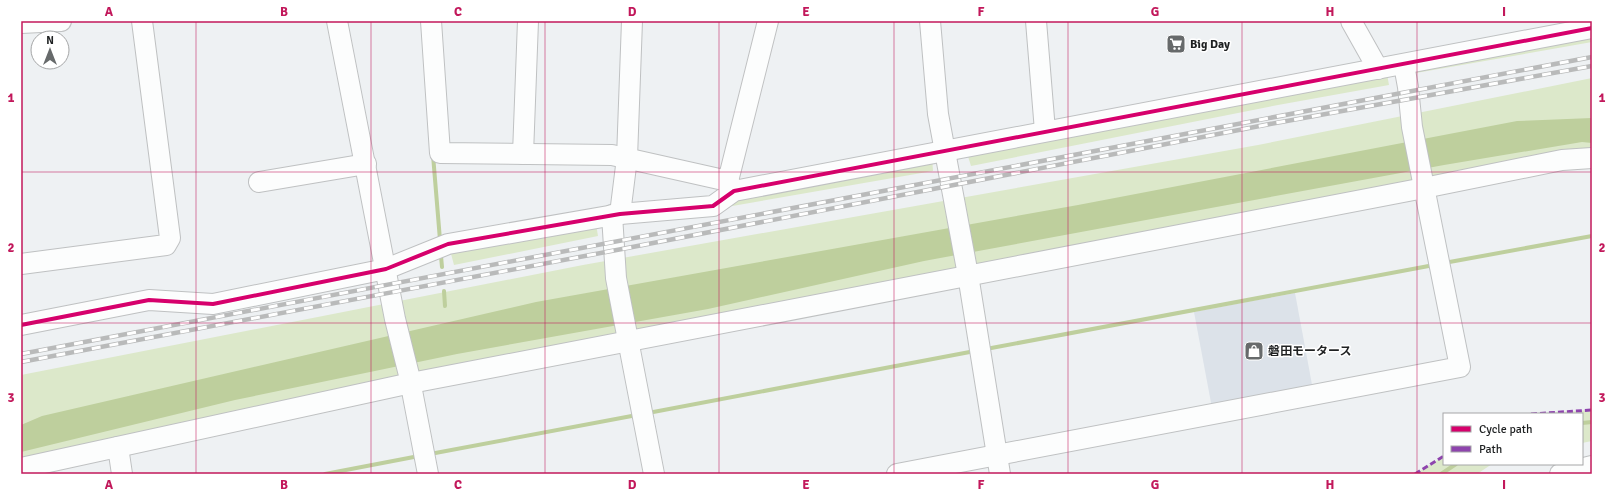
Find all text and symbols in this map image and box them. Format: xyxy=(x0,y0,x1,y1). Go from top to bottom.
text: A xyxy=(105,4,114,20)
text: B xyxy=(280,4,288,20)
text: C xyxy=(454,4,462,20)
text: D xyxy=(628,4,637,20)
text: E xyxy=(802,4,810,20)
text: F xyxy=(978,4,985,20)
text: G xyxy=(1151,4,1159,20)
text: H xyxy=(1326,4,1334,20)
text: I xyxy=(1502,4,1506,20)
north arrow xyxy=(30,30,70,70)
supermarket icon: Big Day xyxy=(1165,33,1187,55)
text: N xyxy=(46,34,54,47)
place label: Big Day xyxy=(1190,37,1230,52)
text: 1 xyxy=(7,90,15,106)
text: 1 xyxy=(1598,90,1606,106)
text: 2 xyxy=(7,240,15,256)
text: 2 xyxy=(1598,240,1606,256)
shop icon: 磐田モータース xyxy=(1243,340,1265,362)
place label: 磐田モータース xyxy=(1268,344,1351,359)
text: 3 xyxy=(7,390,15,406)
text: 3 xyxy=(1598,390,1606,406)
legend xyxy=(1443,413,1583,465)
text: Cycle path xyxy=(1479,422,1532,437)
text: Path xyxy=(1479,442,1502,457)
text: A xyxy=(105,477,114,493)
text: B xyxy=(280,477,288,493)
text: C xyxy=(454,477,462,493)
text: D xyxy=(628,477,637,493)
text: E xyxy=(802,477,810,493)
text: F xyxy=(978,477,985,493)
text: G xyxy=(1151,477,1159,493)
text: H xyxy=(1326,477,1334,493)
text: I xyxy=(1502,477,1506,493)

